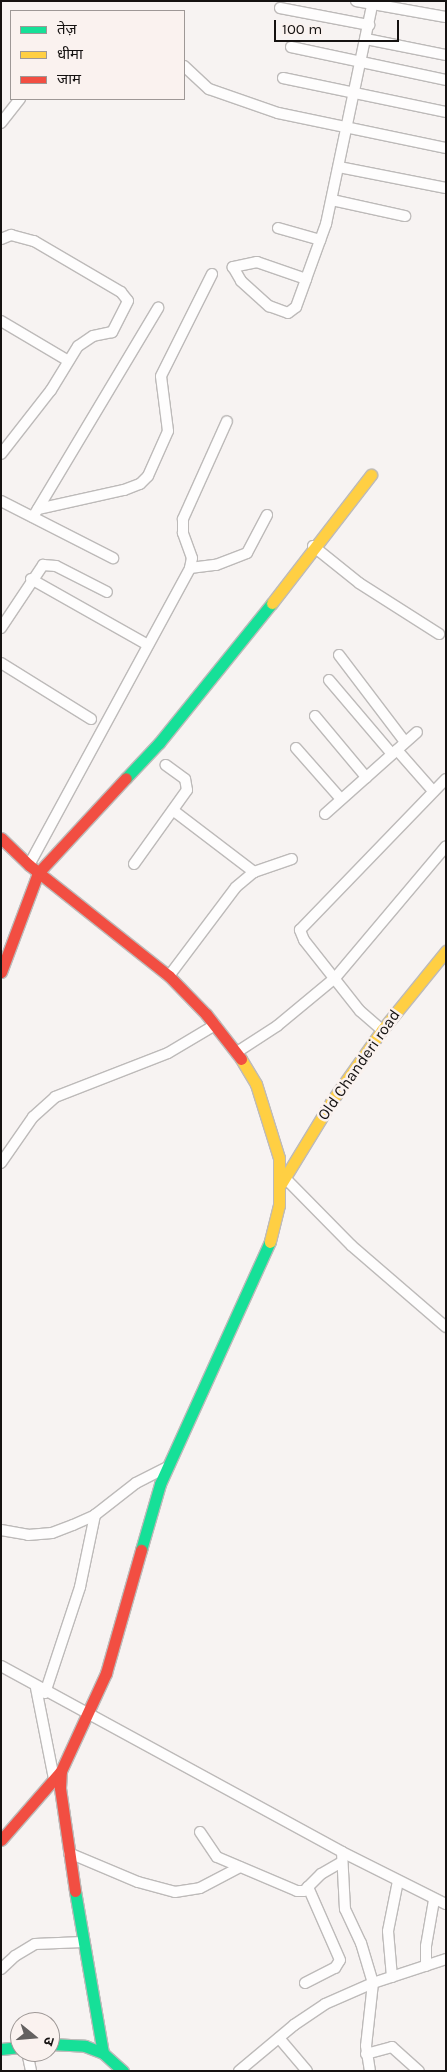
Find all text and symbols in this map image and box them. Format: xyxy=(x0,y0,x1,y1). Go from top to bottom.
legend xyxy=(10,10,185,100)
scale bar xyxy=(277,10,402,42)
text: तेज़ xyxy=(57,20,77,38)
text: 100 m xyxy=(282,20,322,38)
text: धीमा xyxy=(57,45,83,63)
text: जाम xyxy=(57,70,81,88)
street label: Old Chanderi road xyxy=(314,1006,404,1124)
north arrow xyxy=(10,2012,60,2062)
text: उ xyxy=(40,2035,58,2048)

